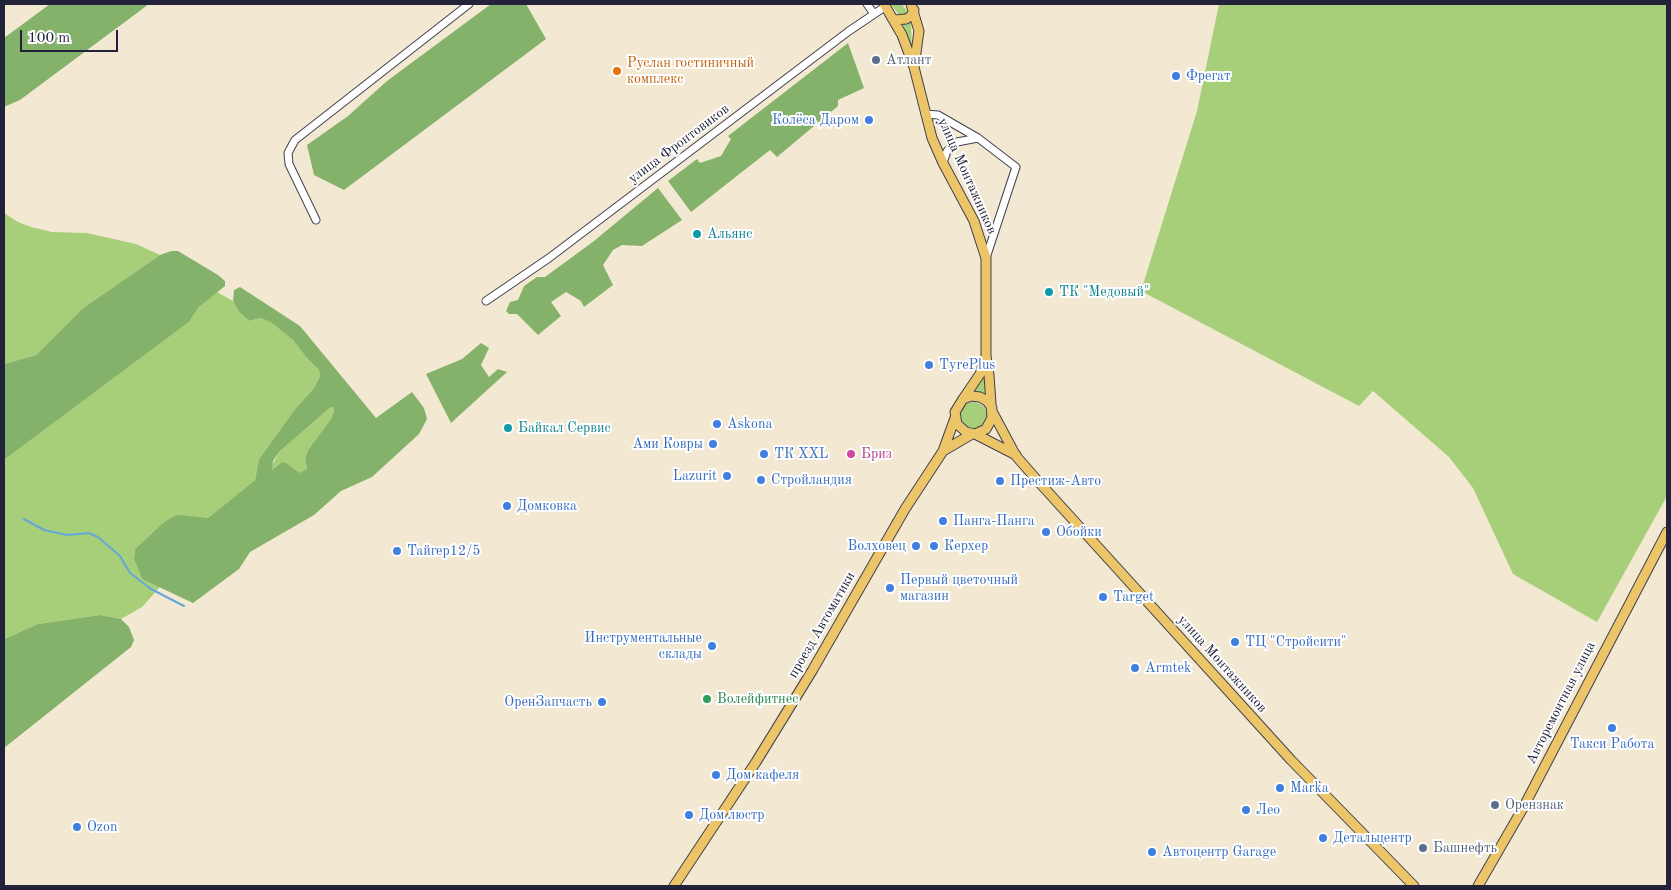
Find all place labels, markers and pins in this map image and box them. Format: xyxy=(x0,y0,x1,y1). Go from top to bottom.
place label: Атлант xyxy=(886,52,931,68)
marker: Атлант xyxy=(870,54,882,66)
place label: Руслан гостиничный комплекс xyxy=(627,55,754,88)
marker: Руслан гостиничный комплекс xyxy=(611,65,623,77)
place label: Фрегат xyxy=(1186,68,1231,84)
marker: Фрегат xyxy=(1170,70,1182,82)
place label: Колёса Даром xyxy=(772,112,859,128)
marker: Колёса Даром xyxy=(863,114,875,126)
place label: Альянс xyxy=(707,226,752,242)
marker: Альянс xyxy=(691,228,703,240)
place label: ТК "Медовый" xyxy=(1059,284,1150,300)
marker: ТК "Медовый" xyxy=(1043,286,1055,298)
place label: TyrePlus xyxy=(939,357,995,373)
marker: TyrePlus xyxy=(923,359,935,371)
place label: Askona xyxy=(727,416,772,432)
marker: Askona xyxy=(711,418,723,430)
place label: Байкал Сервис xyxy=(518,420,611,436)
marker: Байкал Сервис xyxy=(502,422,514,434)
place label: Ами Ковры xyxy=(632,436,703,452)
marker: Ами Ковры xyxy=(707,438,719,450)
place label: ТК XXL xyxy=(774,446,828,462)
place label: Бриз xyxy=(861,446,892,462)
marker: ТК XXL xyxy=(758,448,770,460)
marker: Бриз xyxy=(845,448,857,460)
place label: Lazurit xyxy=(673,468,717,484)
marker: Lazurit xyxy=(721,470,733,482)
place label: Стройландия xyxy=(771,472,852,488)
place label: Престиж-Авто xyxy=(1010,473,1101,489)
marker: Стройландия xyxy=(755,474,767,486)
marker: Престиж-Авто xyxy=(994,475,1006,487)
place label: Домковка xyxy=(517,498,577,514)
marker: Домковка xyxy=(501,500,513,512)
place label: Панга-Панга xyxy=(953,513,1035,529)
marker: Панга-Панга xyxy=(937,515,949,527)
place label: Обойки xyxy=(1056,524,1102,540)
marker: Обойки xyxy=(1040,526,1052,538)
place label: Волховец xyxy=(848,538,906,554)
place label: Керхер xyxy=(944,538,988,554)
marker: Волховец xyxy=(910,540,922,552)
marker: Керхер xyxy=(928,540,940,552)
place label: Тайгер12/5 xyxy=(407,543,480,559)
marker: Тайгер12/5 xyxy=(391,545,403,557)
place label: Первый цветочный магазин xyxy=(900,572,1018,604)
marker: Первый цветочный магазин xyxy=(884,582,896,594)
place label: Target xyxy=(1113,589,1154,605)
marker: Target xyxy=(1097,591,1109,603)
place label: Инструментальные склады xyxy=(585,630,702,662)
place label: ТЦ "Стройсити" xyxy=(1245,634,1347,650)
marker: ТЦ "Стройсити" xyxy=(1229,636,1241,648)
marker: Инструментальные склады xyxy=(706,640,718,652)
place label: Armtek xyxy=(1145,660,1191,676)
marker: Armtek xyxy=(1129,662,1141,674)
place label: Волейфитнес xyxy=(717,691,798,707)
marker: Волейфитнес xyxy=(701,693,713,705)
place label: ОренЗапчасть xyxy=(504,694,592,710)
marker: ОренЗапчасть xyxy=(596,696,608,708)
marker: Такси Работа xyxy=(1606,722,1618,734)
place label: Такси Работа xyxy=(1570,736,1654,752)
place label: Дом кафеля xyxy=(726,767,799,783)
marker: Дом кафеля xyxy=(710,769,722,781)
place label: Marka xyxy=(1290,780,1329,796)
marker: Marka xyxy=(1274,782,1286,794)
place label: Орензнак xyxy=(1505,797,1564,813)
marker: Орензнак xyxy=(1489,799,1501,811)
place label: Лео xyxy=(1256,802,1280,818)
marker: Лео xyxy=(1240,804,1252,816)
place label: Дом люстр xyxy=(699,807,765,823)
marker: Дом люстр xyxy=(683,809,695,821)
place label: Ozon xyxy=(87,819,117,835)
marker: Ozon xyxy=(71,821,83,833)
place label: Детальцентр xyxy=(1333,830,1412,846)
marker: Детальцентр xyxy=(1317,832,1329,844)
place label: Башнефть xyxy=(1433,840,1497,856)
marker: Башнефть xyxy=(1417,842,1429,854)
place label: Автоцентр Garage xyxy=(1162,844,1276,860)
marker: Автоцентр Garage xyxy=(1146,846,1158,858)

